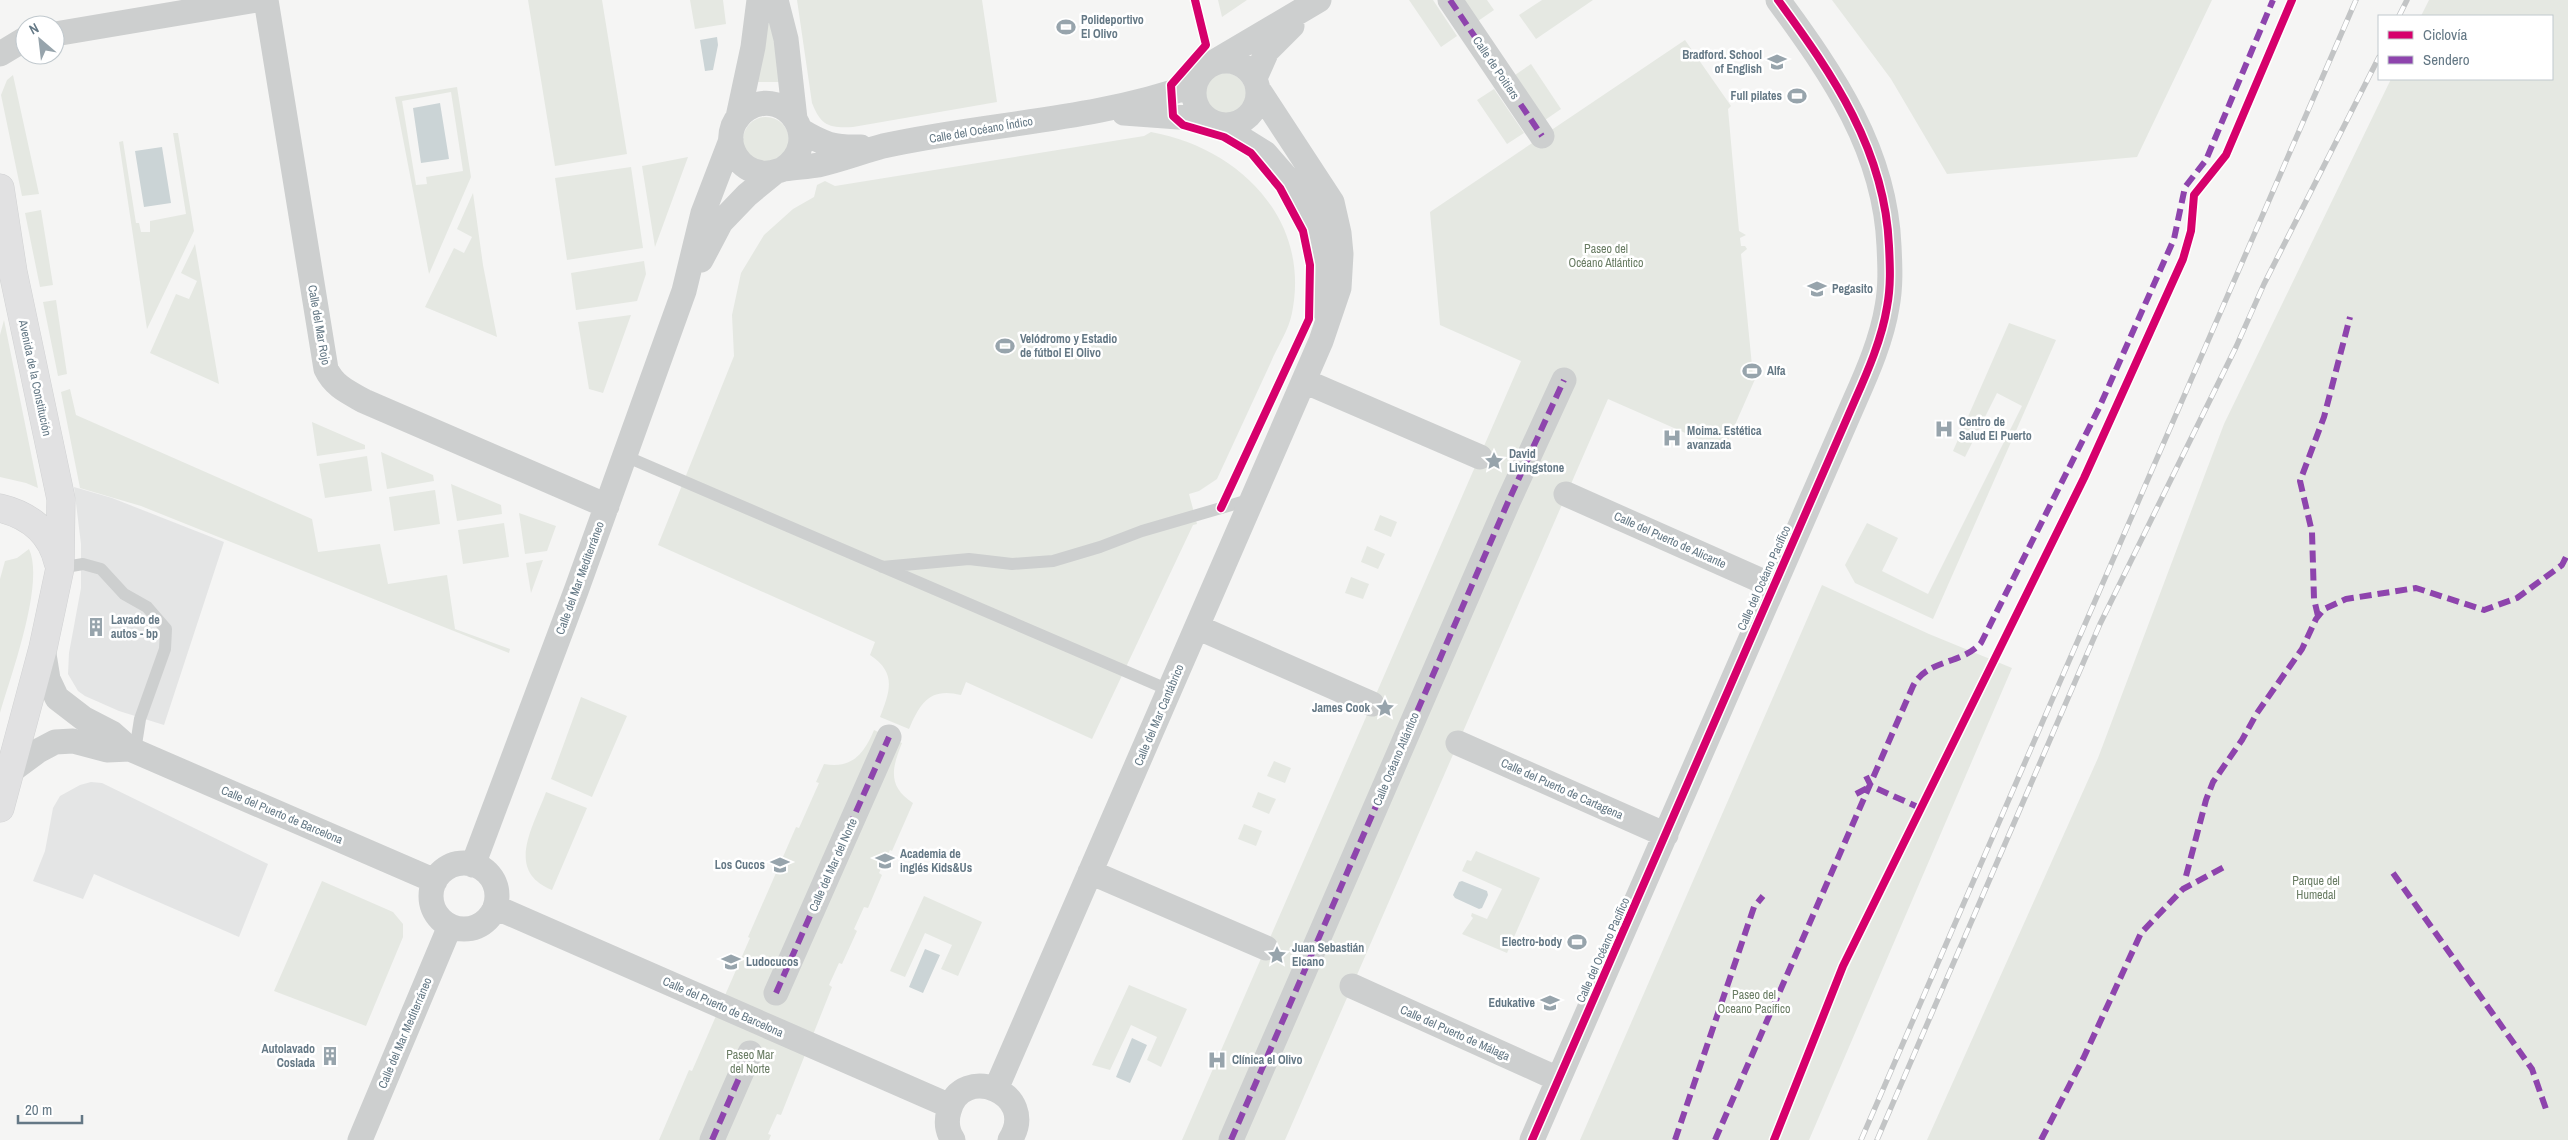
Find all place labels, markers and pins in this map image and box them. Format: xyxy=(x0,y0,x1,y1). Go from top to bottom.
place label: Polideportivo El Olivo xyxy=(1081,12,1144,42)
sports icon: Polideportivo El Olivo xyxy=(1055,16,1077,38)
place label: Bradford. School of English xyxy=(1682,47,1762,77)
school or university icon: Bradford. School of English xyxy=(1766,51,1788,73)
sports icon: Full pilates xyxy=(1786,85,1808,107)
place label: Full pilates xyxy=(1731,88,1783,104)
school or university icon: Pegasito xyxy=(1806,278,1828,300)
place label: Pegasito xyxy=(1832,281,1873,297)
place label: Velódromo y Estadio de fútbol El Olivo xyxy=(1020,331,1117,361)
sports icon: Velódromo y Estadio de fútbol El Olivo xyxy=(994,335,1016,357)
sports icon: Alfa xyxy=(1741,360,1763,382)
place label: Alfa xyxy=(1767,363,1786,379)
place label: Centro de Salud El Puerto xyxy=(1959,414,2032,444)
hospital icon: Centro de Salud El Puerto xyxy=(1933,418,1955,440)
place label: Moima. Estética avanzada xyxy=(1687,423,1762,453)
hospital icon: Moima. Estética avanzada xyxy=(1661,427,1683,449)
place label: David Livingstone xyxy=(1509,446,1565,476)
place icon: David Livingstone xyxy=(1483,450,1505,472)
place label: Lavado de autos - bp xyxy=(111,612,160,642)
building icon: Lavado de autos - bp xyxy=(85,616,107,638)
place icon: James Cook xyxy=(1374,697,1396,719)
place label: James Cook xyxy=(1312,700,1371,716)
place label: Academia de inglés Kids&Us xyxy=(900,846,973,876)
school or university icon: Academia de inglés Kids&Us xyxy=(874,850,896,872)
school or university icon: Los Cucos xyxy=(769,854,791,876)
place label: Los Cucos xyxy=(715,857,766,873)
sports icon: Electro-body xyxy=(1566,931,1588,953)
place label: Electro-body xyxy=(1502,934,1563,950)
place label: Juan Sebastián Elcano xyxy=(1292,940,1364,970)
place icon: Juan Sebastián Elcano xyxy=(1266,944,1288,966)
school or university icon: Ludocucos xyxy=(720,951,742,973)
place label: Ludocucos xyxy=(746,954,799,970)
school or university icon: Edukative xyxy=(1539,992,1561,1014)
place label: Edukative xyxy=(1489,995,1536,1011)
place label: Autolavado Coslada xyxy=(261,1041,316,1071)
building icon: Autolavado Coslada xyxy=(319,1045,341,1067)
hospital icon: Clínica el Olivo xyxy=(1206,1049,1228,1071)
place label: Clínica el Olivo xyxy=(1232,1052,1303,1068)

